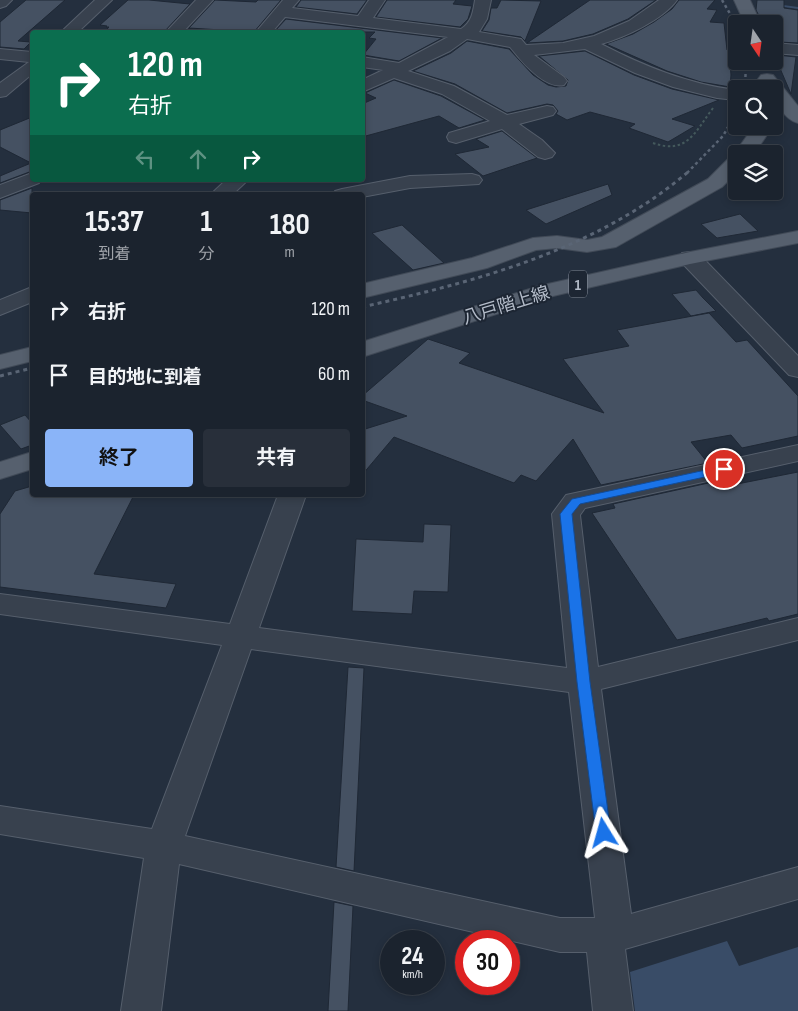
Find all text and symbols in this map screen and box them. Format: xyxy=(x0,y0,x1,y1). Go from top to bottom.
north arrow xyxy=(728,15,782,70)
map controls xyxy=(728,15,783,200)
text: 120 m xyxy=(128,44,203,87)
icon: right xyxy=(45,50,110,115)
button: search xyxy=(728,80,783,135)
text: 右折 xyxy=(128,93,172,120)
icon: left xyxy=(131,145,159,173)
icon: ahead xyxy=(184,145,212,173)
icon: right xyxy=(237,145,265,173)
button: layers xyxy=(728,145,783,200)
text: 15:37 xyxy=(85,204,143,240)
text: 1 xyxy=(201,204,212,240)
text: 180 xyxy=(270,207,310,243)
text: m xyxy=(285,243,295,262)
text: 到着 xyxy=(98,245,130,264)
text: 分 xyxy=(198,245,215,264)
road number: 1 xyxy=(569,270,587,298)
street label: 八戸階上線 xyxy=(460,282,552,329)
icon: right xyxy=(45,296,73,324)
text: 120 m xyxy=(312,298,350,321)
text: 右折 xyxy=(88,301,126,324)
icon: arrive xyxy=(45,361,73,389)
text: 60 m xyxy=(318,363,350,386)
text: 目的地に到着 xyxy=(88,366,202,389)
button: 終了 xyxy=(45,429,193,487)
button: 共有 xyxy=(203,429,350,487)
pin xyxy=(703,448,745,490)
icon: arrive xyxy=(710,455,738,483)
position arrow xyxy=(577,806,629,858)
speed limit sign: 30 xyxy=(455,930,520,995)
text: 24 xyxy=(401,941,424,972)
text: km/h xyxy=(402,967,423,982)

